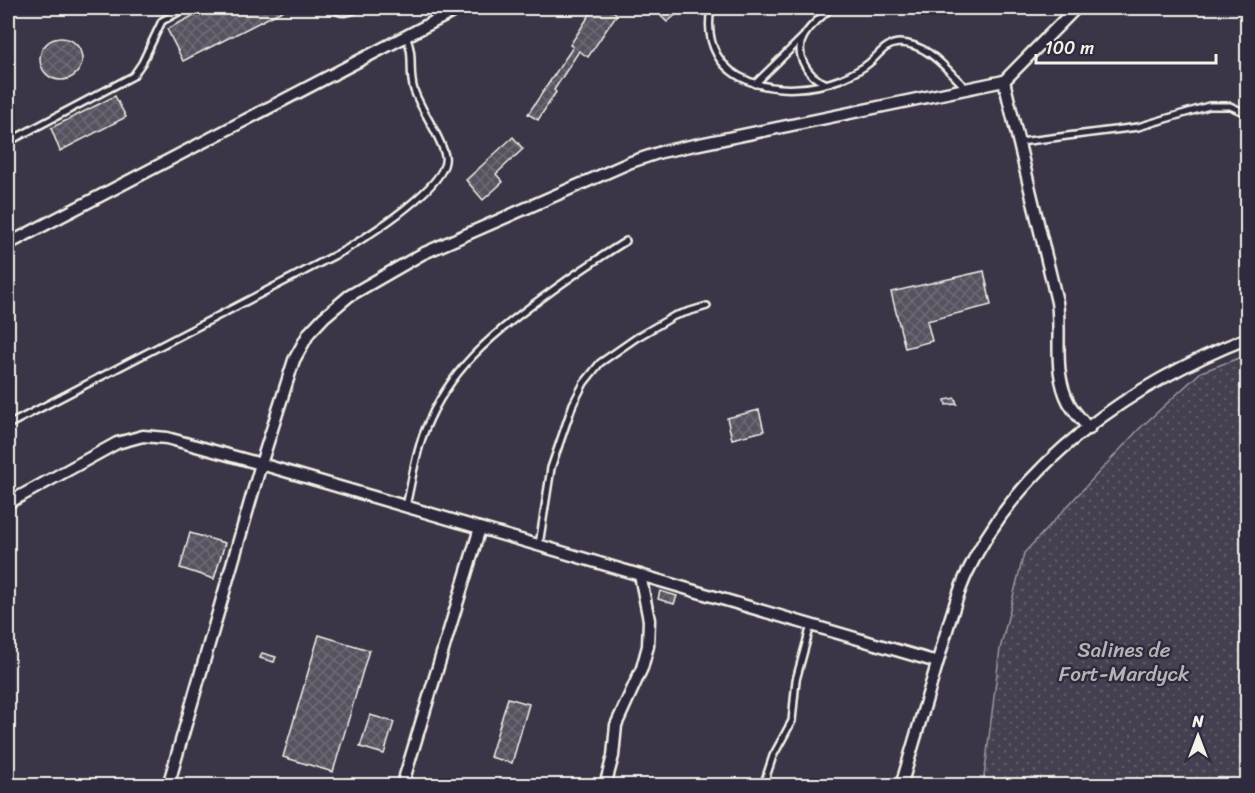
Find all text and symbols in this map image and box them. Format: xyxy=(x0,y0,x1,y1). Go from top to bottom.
scale bar xyxy=(1036,27,1216,65)
text: 100 m xyxy=(1045,32,1094,64)
park label: Salines de Fort-Mardyck xyxy=(1059,631,1190,693)
north arrow xyxy=(1168,706,1228,766)
text: N xyxy=(1191,707,1204,736)

